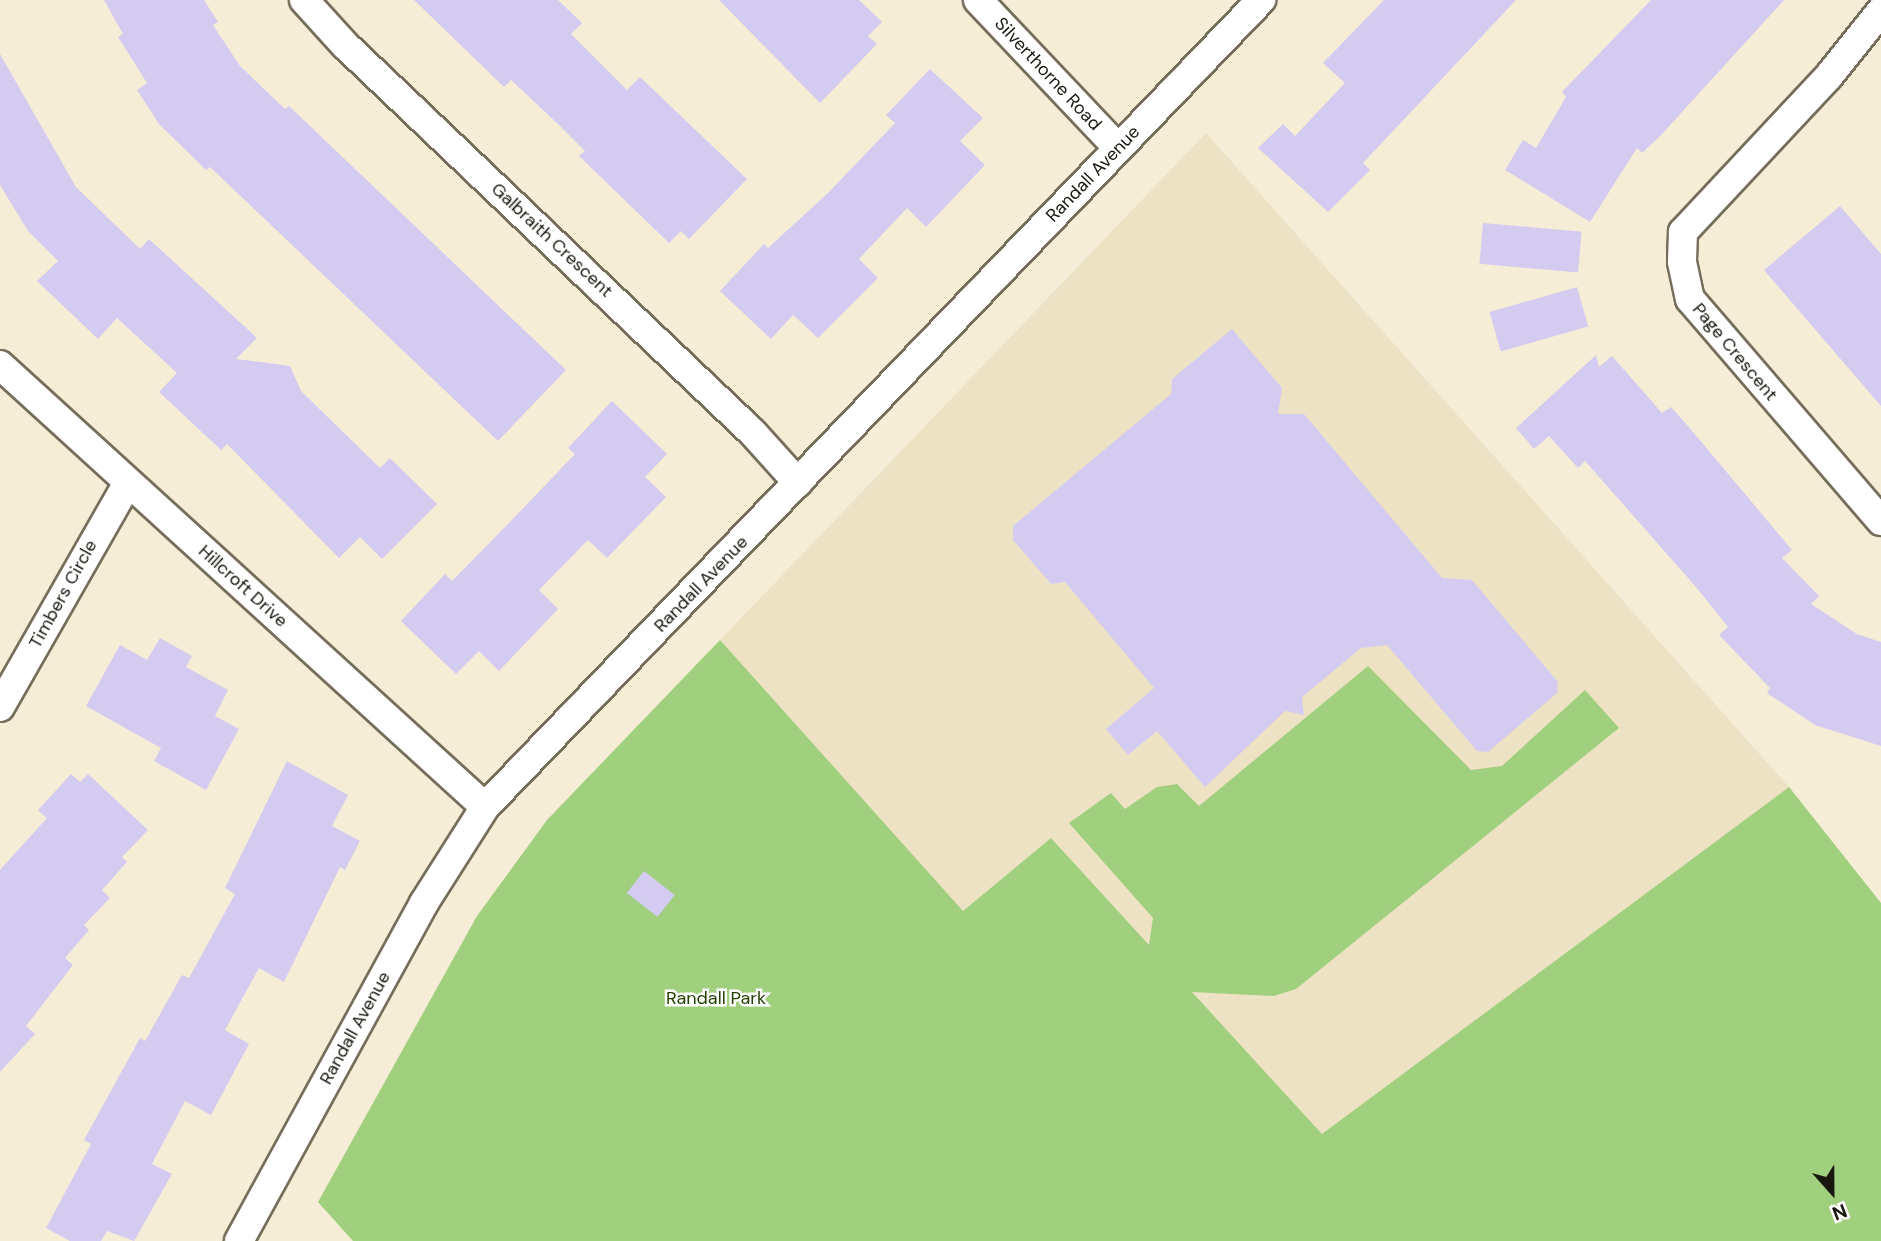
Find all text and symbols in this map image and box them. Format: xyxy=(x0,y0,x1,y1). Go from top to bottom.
street label: Silverthorne Road xyxy=(990,13,1106,135)
street label: Randall Avenue xyxy=(1042,121,1144,227)
street label: Galbraith Crescent xyxy=(487,178,617,302)
street label: Page Crescent xyxy=(1688,299,1782,405)
street label: Randall Avenue xyxy=(650,531,752,637)
street label: Timbers Circle xyxy=(24,536,102,652)
street label: Hillcroft Drive xyxy=(194,540,292,632)
street label: Randall Avenue xyxy=(315,968,395,1088)
park label: Randall Park xyxy=(666,987,766,1009)
north arrow xyxy=(1797,1157,1867,1227)
text: N xyxy=(1829,1198,1851,1226)

